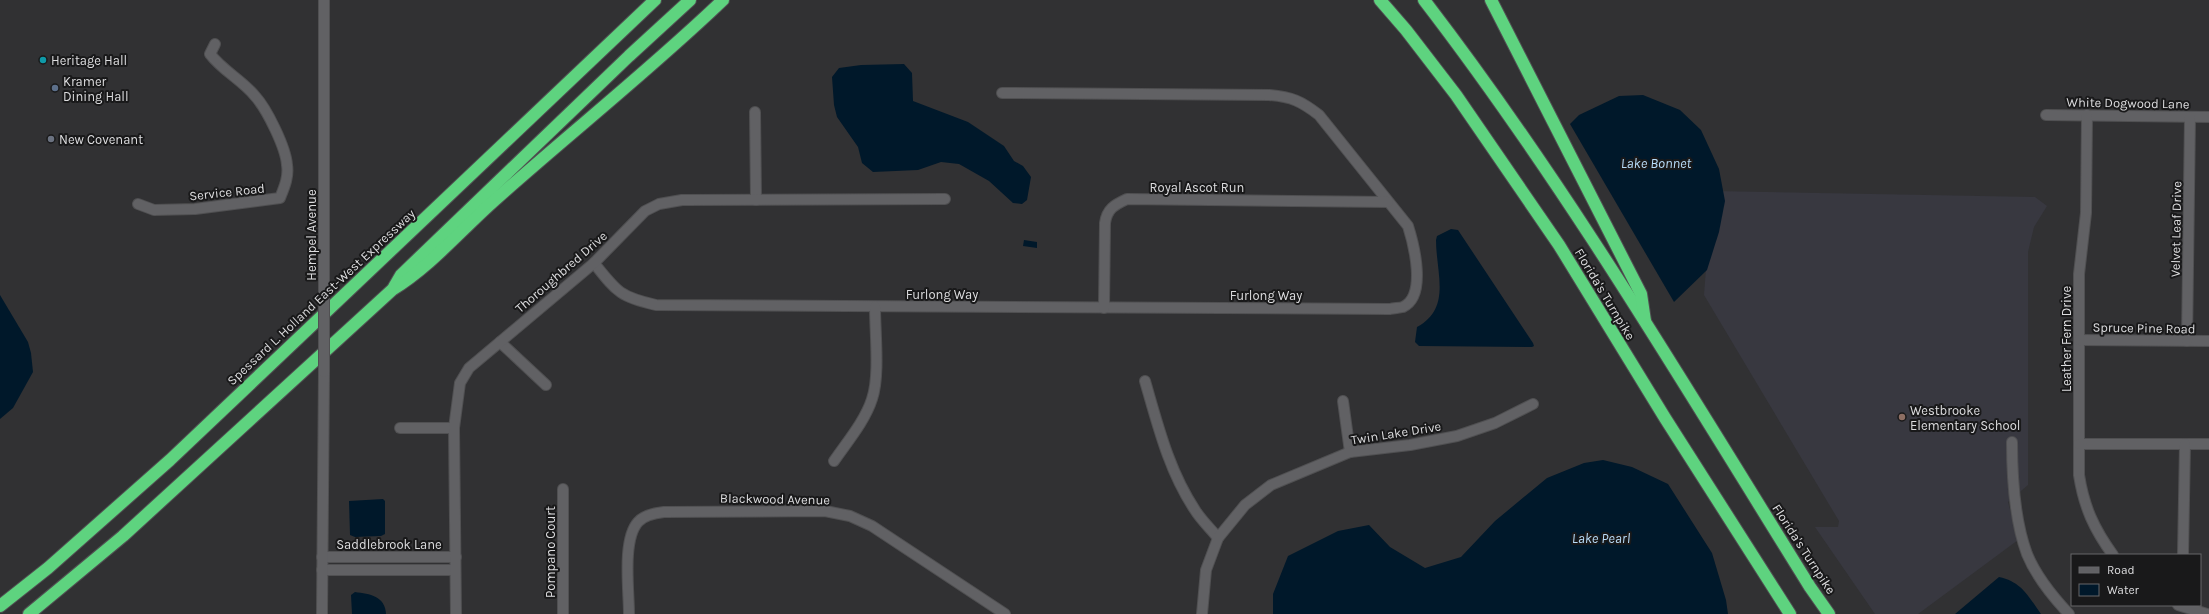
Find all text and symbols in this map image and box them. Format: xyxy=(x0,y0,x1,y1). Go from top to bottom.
place label: Heritage Hall xyxy=(51,53,127,68)
marker: Heritage Hall xyxy=(38,55,48,65)
place label: Kramer Dining Hall xyxy=(63,74,129,104)
marker: Kramer Dining Hall xyxy=(50,83,60,93)
street label: White Dogwood Lane xyxy=(2066,94,2190,112)
place label: New Covenant xyxy=(59,132,143,147)
marker: New Covenant xyxy=(46,134,56,144)
water label: Lake Bonnet xyxy=(1621,155,1692,172)
street label: Royal Ascot Run xyxy=(1150,180,1244,195)
street label: Velvet Leaf Drive xyxy=(2168,180,2184,277)
street label: Service Road xyxy=(188,181,266,203)
street label: Hempel Avenue xyxy=(304,189,319,281)
street label: Spessard L. Holland East-West Expressway xyxy=(224,206,418,388)
street label: Thoroughbred Drive xyxy=(512,228,610,316)
street label: Florida's Turnpike xyxy=(1572,245,1638,343)
street label: Leather Fern Drive xyxy=(2059,286,2074,392)
street label: Furlong Way xyxy=(906,287,978,302)
street label: Furlong Way xyxy=(1230,288,1302,303)
street label: Spruce Pine Road xyxy=(2092,320,2196,336)
place label: Westbrooke Elementary School xyxy=(1910,403,2020,433)
marker: Westbrooke Elementary School xyxy=(1897,412,1907,422)
street label: Twin Lake Drive xyxy=(1350,418,1442,448)
street label: Blackwood Avenue xyxy=(720,491,830,507)
street label: Florida's Turnpike xyxy=(1769,501,1839,597)
street label: Pompano Court xyxy=(543,506,558,598)
water label: Lake Pearl xyxy=(1572,530,1631,547)
street label: Saddlebrook Lane xyxy=(336,537,442,552)
legend xyxy=(2071,554,2201,606)
text: Road xyxy=(2107,563,2135,577)
text: Water xyxy=(2107,583,2140,597)

